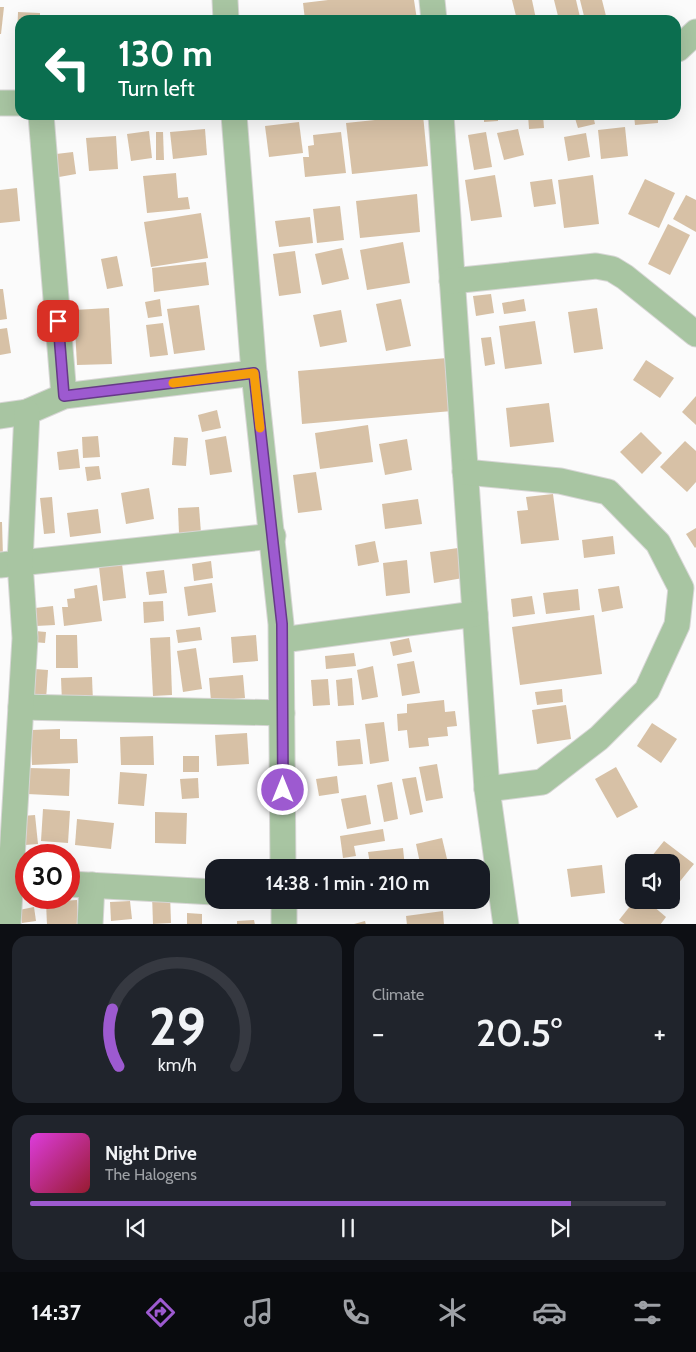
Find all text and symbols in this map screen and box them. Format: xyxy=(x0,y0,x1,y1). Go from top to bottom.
text: 130 m xyxy=(118,32,213,75)
icon: left xyxy=(35,35,100,100)
text: Turn left xyxy=(118,75,195,102)
pin xyxy=(37,300,79,342)
icon: arrive xyxy=(44,307,72,335)
position arrow xyxy=(256,763,308,815)
speed limit sign: 30 xyxy=(15,844,80,909)
map controls xyxy=(625,854,680,909)
button: sound xyxy=(625,854,680,909)
text: 14:38 · 1 min · 210 m xyxy=(266,872,429,895)
text: Climate xyxy=(372,985,424,1004)
text: 29 xyxy=(149,995,205,1058)
text: 20.5° xyxy=(476,1009,562,1056)
text: − xyxy=(372,1016,384,1050)
text: + xyxy=(654,1016,666,1050)
text: km/h xyxy=(157,1054,197,1075)
text: Night Drive xyxy=(105,1142,197,1165)
text: The Halogens xyxy=(105,1165,197,1184)
icon: previous xyxy=(122,1214,150,1242)
icon: pause xyxy=(334,1214,362,1242)
icon: next xyxy=(546,1214,574,1242)
icon: directions xyxy=(143,1295,178,1330)
icon: music xyxy=(241,1295,276,1330)
icon: phone xyxy=(338,1295,373,1330)
icon: climate xyxy=(435,1295,470,1330)
icon: car xyxy=(532,1295,567,1330)
icon: filters xyxy=(630,1295,665,1330)
text: 14:37 xyxy=(31,1299,81,1326)

